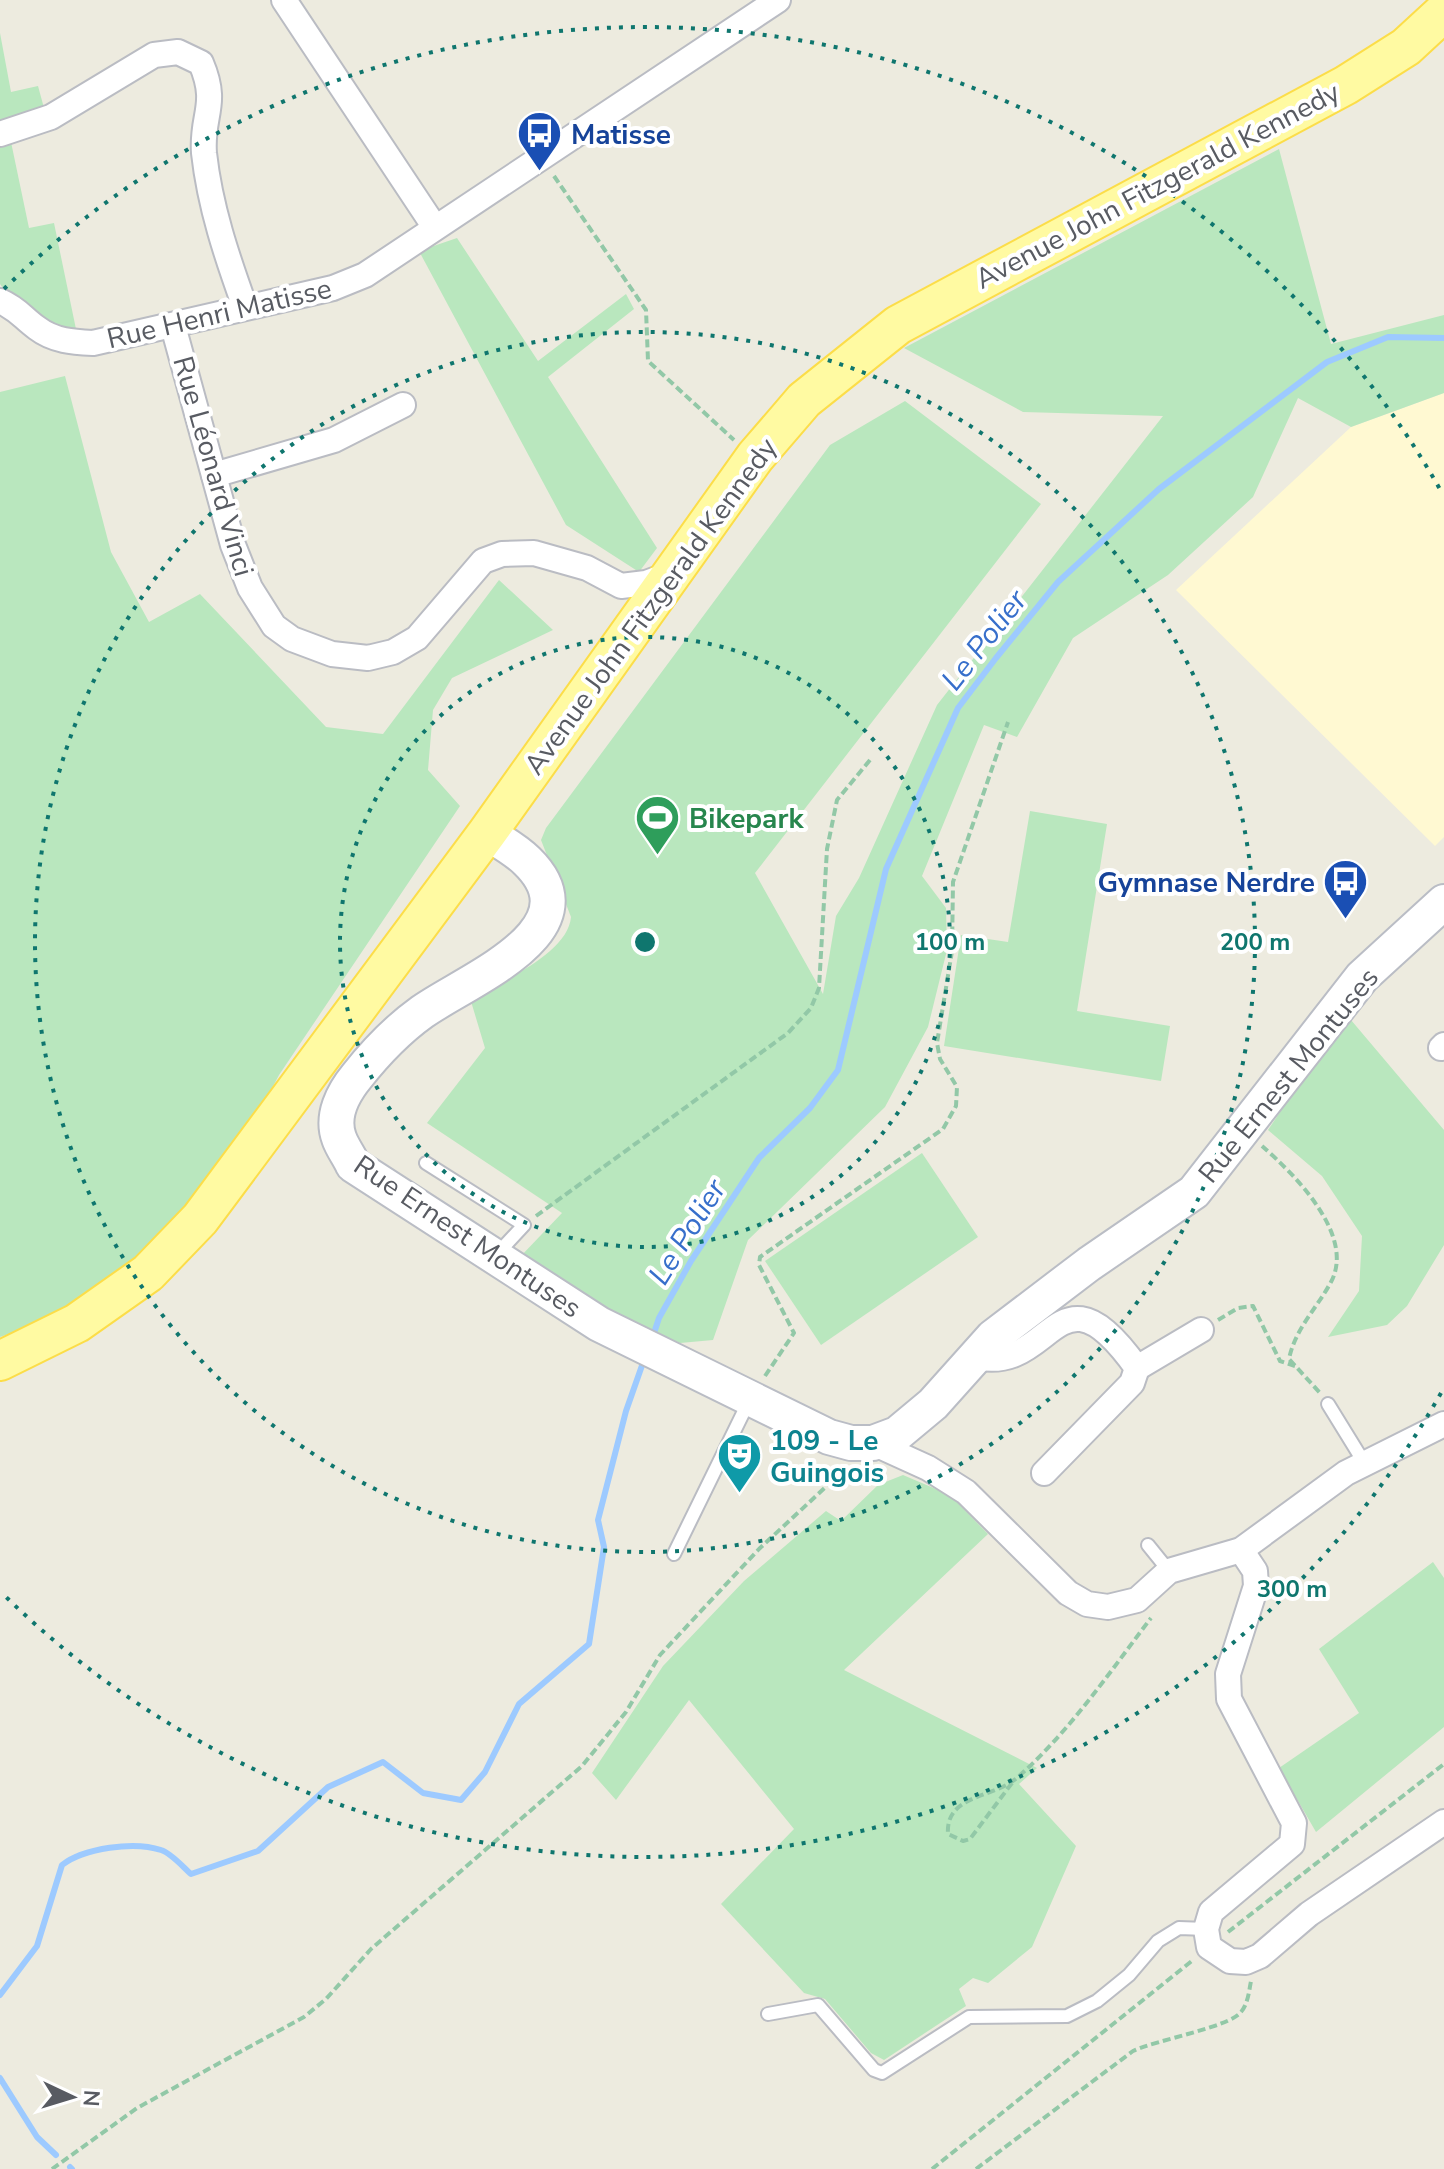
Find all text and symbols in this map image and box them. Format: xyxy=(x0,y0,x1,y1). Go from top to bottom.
street label: Avenue John Fitzgerald Kennedy xyxy=(969,73,1347,298)
bus stop icon: Matisse xyxy=(516,110,564,173)
place label: Matisse xyxy=(571,116,671,154)
street label: Rue Henri Matisse xyxy=(103,270,335,358)
street label: Rue Léonard Vinci xyxy=(163,352,263,581)
street label: Avenue John Fitzgerald Kennedy xyxy=(516,430,786,783)
water label: Le Polier xyxy=(932,580,1037,699)
sports icon: Bikepark xyxy=(634,794,682,857)
place label: Bikepark xyxy=(689,800,804,838)
bus stop icon: Gymnase Nerdre xyxy=(1322,858,1370,921)
place label: Gymnase Nerdre xyxy=(1097,864,1315,902)
text: 100 m xyxy=(915,926,985,958)
text: 200 m xyxy=(1220,926,1290,958)
centre of rings xyxy=(631,928,659,956)
street label: Rue Ernest Montuses xyxy=(1190,960,1387,1191)
street label: Rue Ernest Montuses xyxy=(346,1146,589,1327)
water label: Le Polier xyxy=(639,1171,737,1293)
place label: 109 - Le Guingois xyxy=(770,1422,884,1492)
theatre icon: 109 - Le Guingois xyxy=(715,1432,763,1495)
text: 300 m xyxy=(1257,1573,1327,1605)
north arrow xyxy=(32,2057,112,2137)
text: N xyxy=(75,2089,106,2108)

